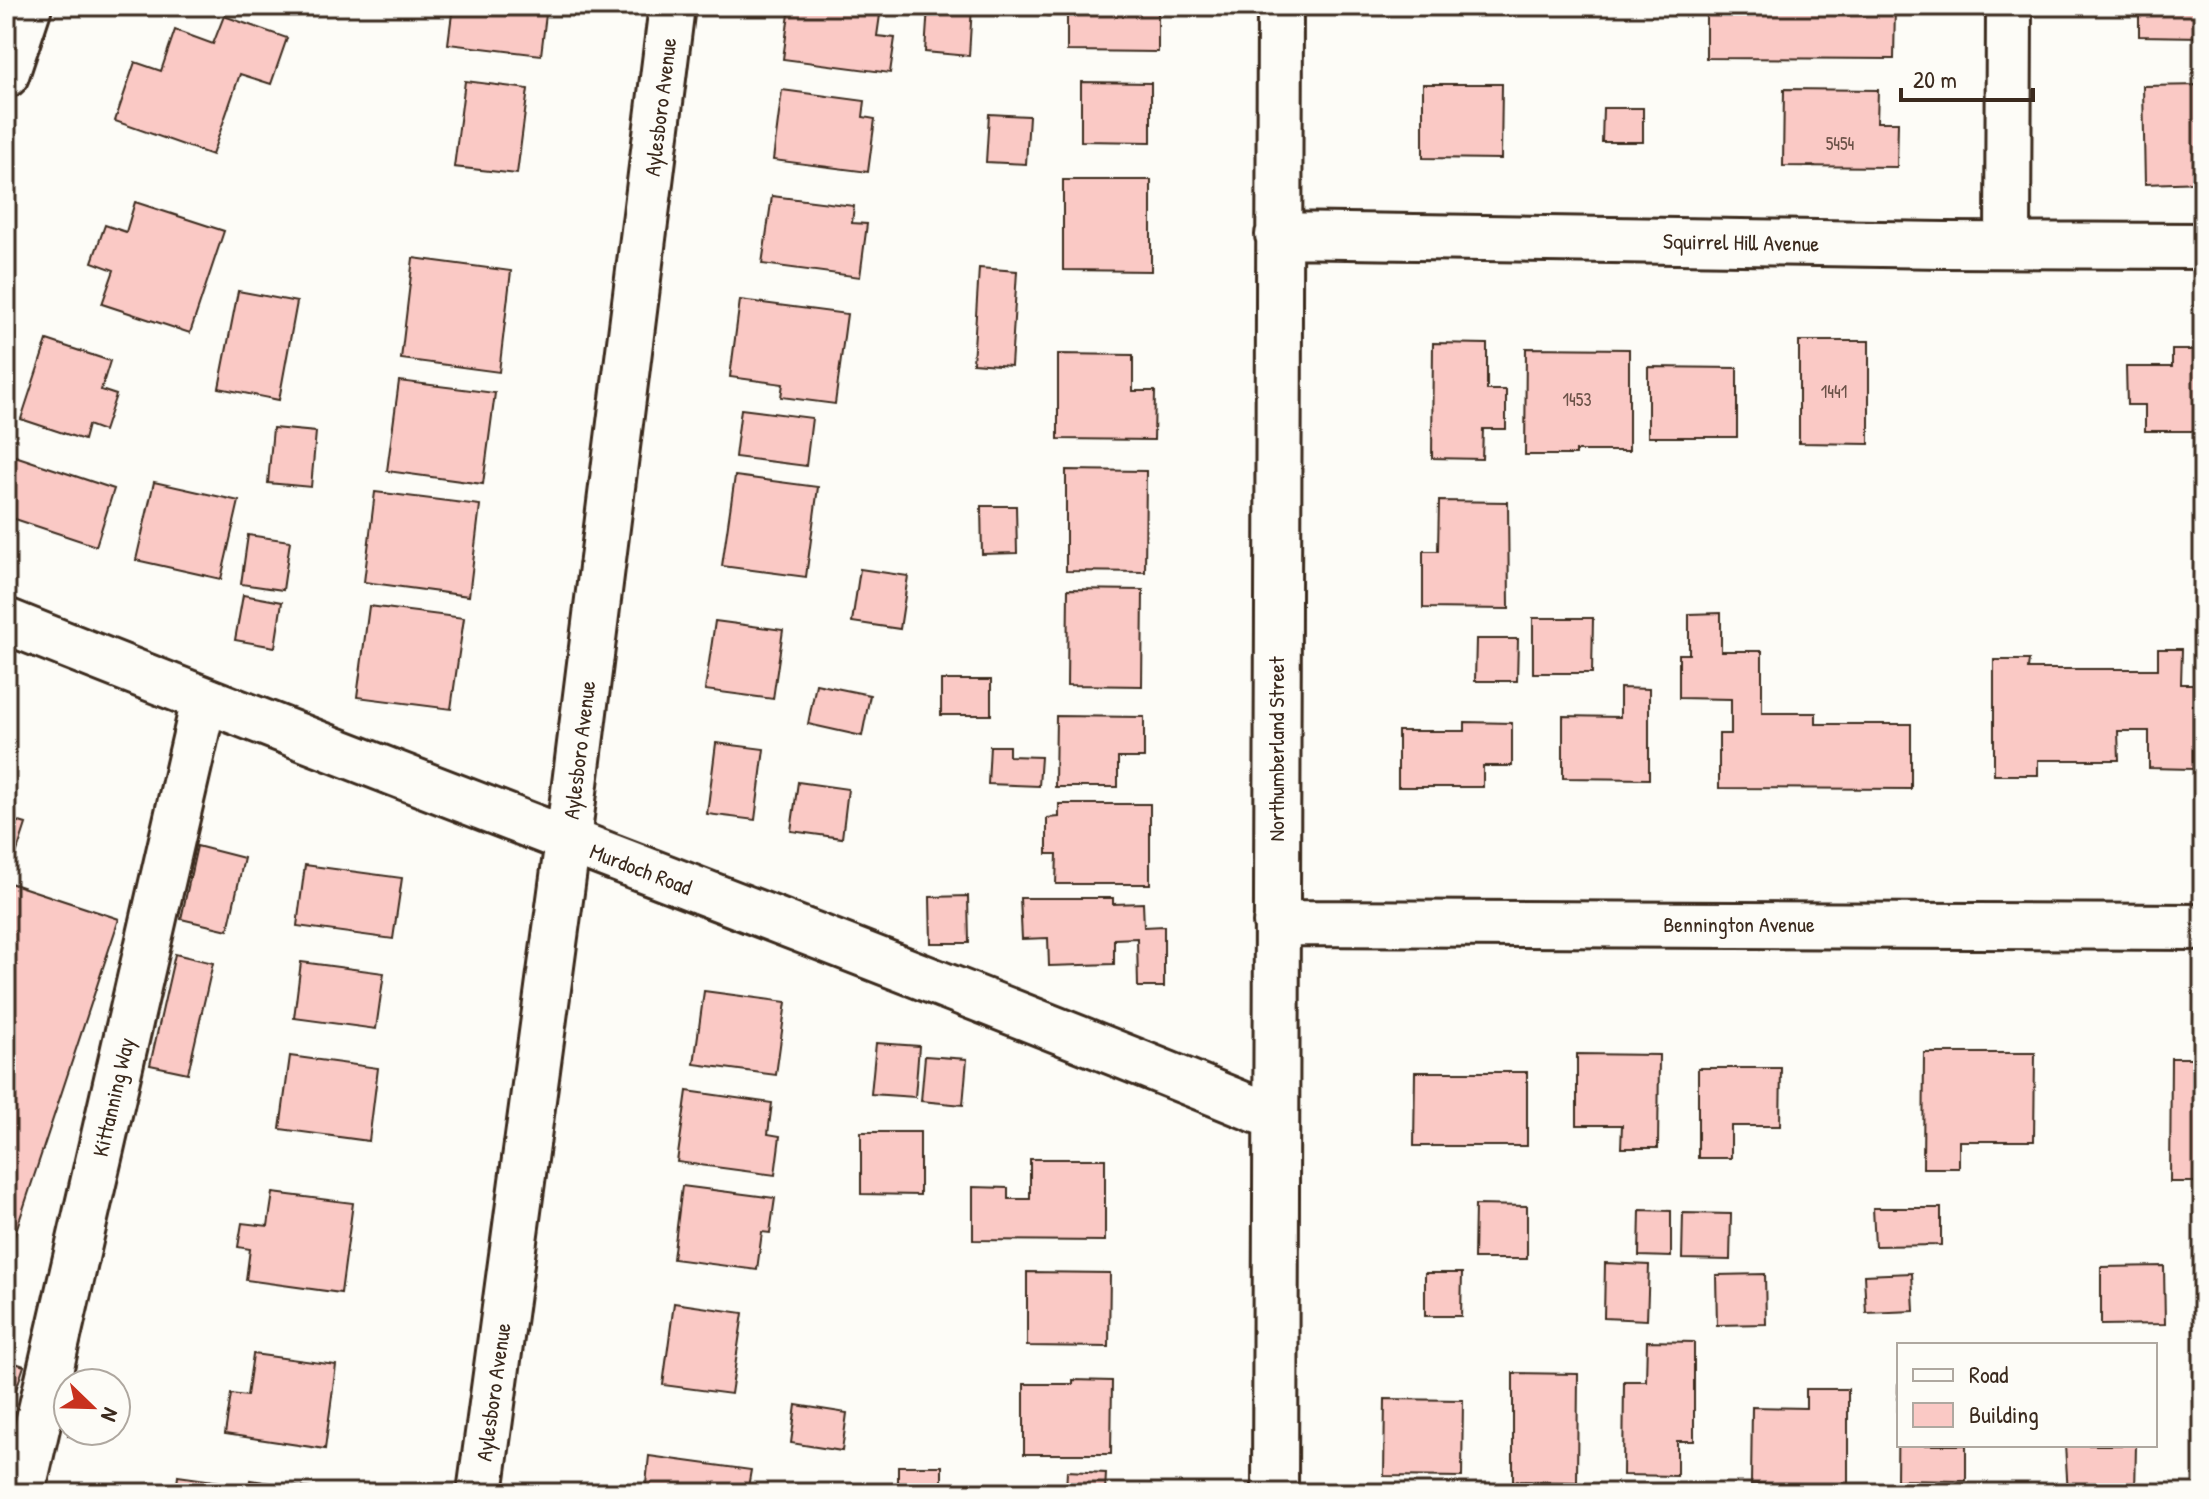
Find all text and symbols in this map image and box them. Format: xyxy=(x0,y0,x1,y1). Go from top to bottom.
street label: Aylesboro Avenue xyxy=(637,36,683,178)
scale bar xyxy=(1901,52,2033,102)
text: 20 m xyxy=(1913,63,1957,95)
house number: 5454 xyxy=(1826,131,1855,156)
street label: Squirrel Hill Avenue xyxy=(1663,226,1820,258)
house number: 1441 xyxy=(1821,379,1847,404)
house number: 1453 xyxy=(1563,387,1591,412)
street label: Northumberland Street xyxy=(1261,656,1291,842)
street label: Aylesboro Avenue xyxy=(556,679,602,821)
street label: Murdoch Road xyxy=(586,836,697,902)
street label: Bennington Avenue xyxy=(1663,909,1815,939)
street label: Kittanning Way xyxy=(85,1035,141,1159)
street label: Aylesboro Avenue xyxy=(468,1321,518,1463)
legend xyxy=(1897,1343,2157,1447)
text: Road xyxy=(1969,1358,2008,1390)
north arrow xyxy=(52,1367,132,1447)
text: Building xyxy=(1969,1398,2039,1430)
text: N xyxy=(94,1404,127,1426)

